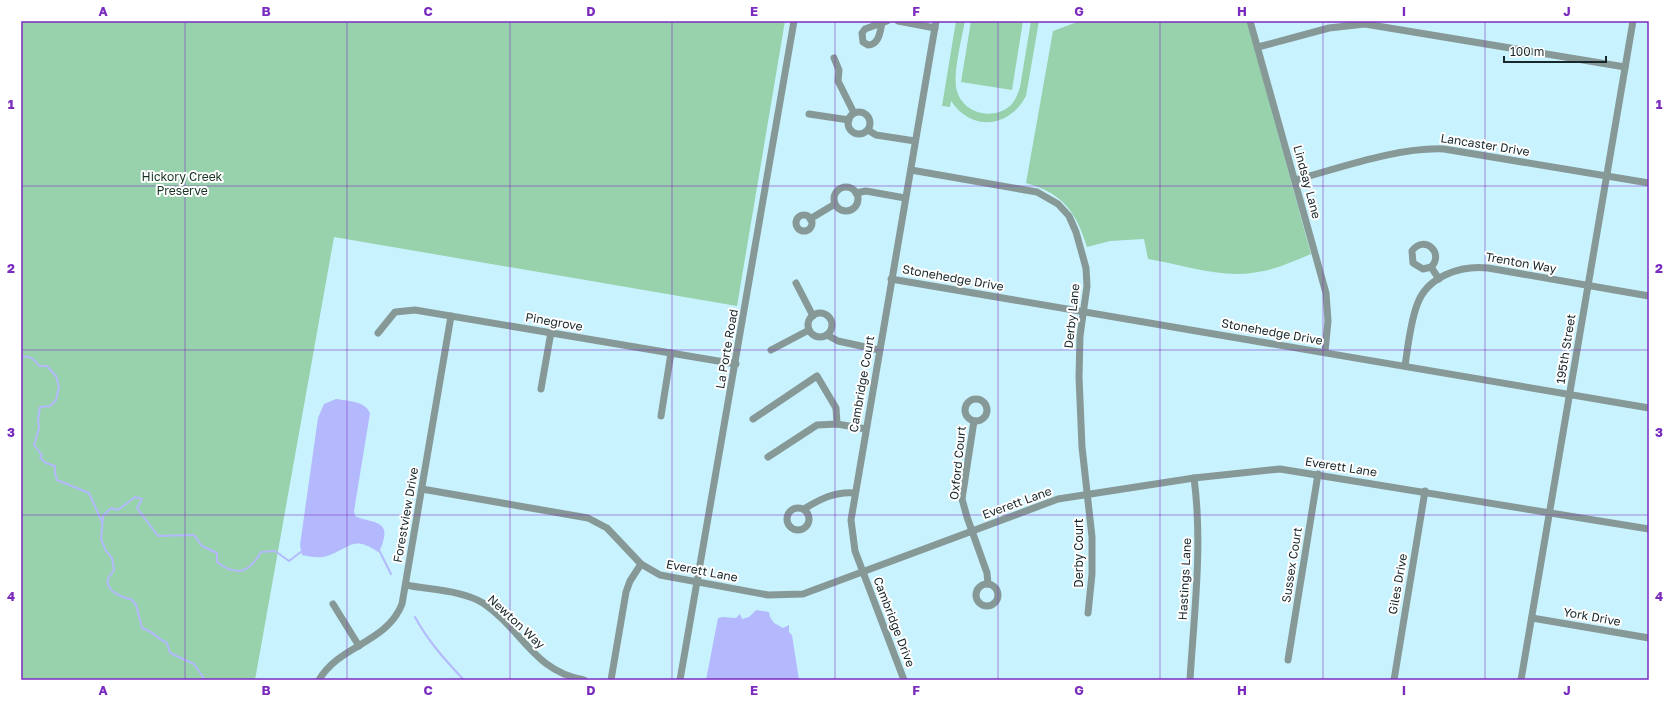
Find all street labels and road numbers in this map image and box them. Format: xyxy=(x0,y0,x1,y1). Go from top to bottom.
street label: Lancaster Drive xyxy=(1439,130,1531,159)
street label: Lindsay Lane xyxy=(1290,143,1325,220)
street label: Trenton Way xyxy=(1484,249,1558,276)
street label: Stonehedge Drive xyxy=(901,261,1005,294)
street label: Derby Lane xyxy=(1061,283,1082,349)
street label: La Porte Road xyxy=(712,308,741,390)
street label: Pinegrove xyxy=(524,309,584,334)
street label: 195th Street xyxy=(1553,313,1578,385)
street label: Stonehedge Drive xyxy=(1220,315,1324,348)
street label: Cambridge Court xyxy=(846,334,877,433)
street label: Oxford Court xyxy=(946,425,969,501)
street label: Everett Lane xyxy=(1304,453,1378,480)
street label: Forestview Drive xyxy=(390,466,421,564)
street label: Everett Lane xyxy=(980,483,1054,522)
street label: Derby Court xyxy=(1071,518,1086,588)
street label: Sussex Court xyxy=(1278,526,1305,604)
street label: Hastings Lane xyxy=(1175,537,1194,621)
street label: Giles Drive xyxy=(1385,552,1410,615)
street label: Everett Lane xyxy=(665,556,739,585)
street label: Cambridge Drive xyxy=(870,575,919,669)
street label: Newton Way xyxy=(485,591,548,652)
street label: York Drive xyxy=(1562,604,1622,629)

